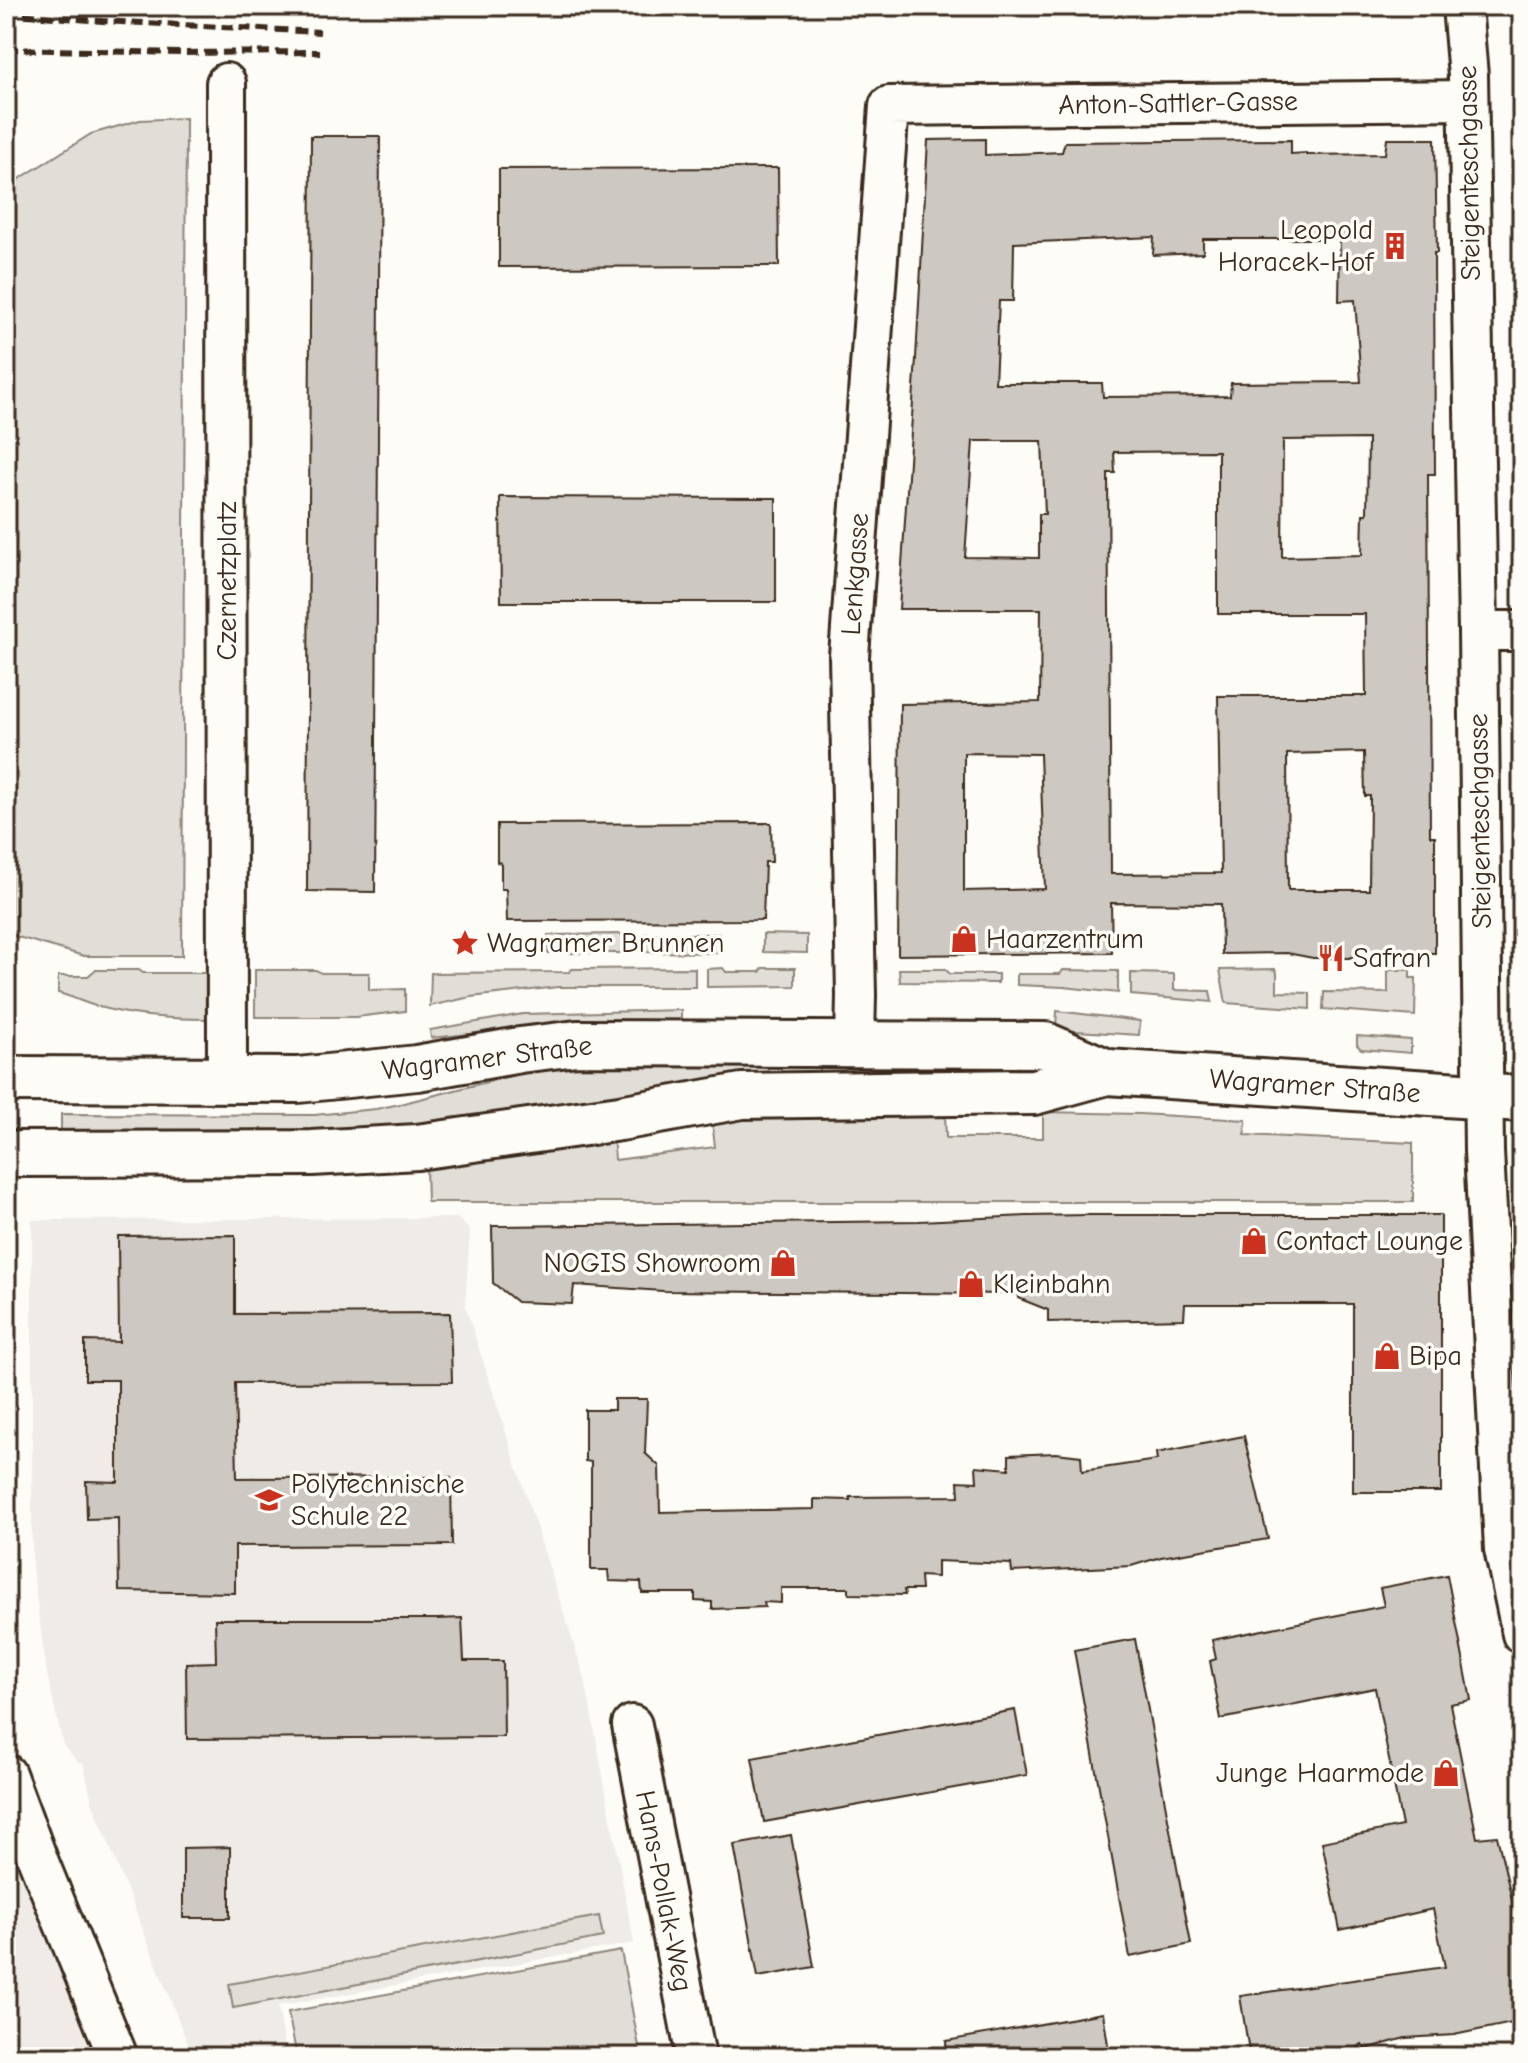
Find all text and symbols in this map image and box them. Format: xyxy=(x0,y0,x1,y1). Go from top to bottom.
street label: Steigenteschgasse xyxy=(1451,65,1487,281)
street label: Anton-Sattler-Gasse xyxy=(1058,85,1298,121)
place label: Leopold Horacek-Hof xyxy=(1218,214,1375,278)
building icon: Leopold Horacek-Hof xyxy=(1380,231,1410,261)
street label: Czernetzplatz xyxy=(211,501,243,661)
street label: Lenkgasse xyxy=(835,512,875,636)
street label: Steigenteschgasse xyxy=(1462,713,1498,929)
place label: Haarzentrum xyxy=(986,923,1144,955)
shop icon: Haarzentrum xyxy=(949,924,979,954)
place label: Wagramer Brunnen xyxy=(487,927,725,959)
place icon: Wagramer Brunnen xyxy=(450,928,480,958)
place label: Safran xyxy=(1353,942,1431,974)
restaurant icon: Safran xyxy=(1316,943,1346,973)
street label: Wagramer Straße xyxy=(380,1029,594,1087)
street label: Wagramer Straße xyxy=(1208,1063,1422,1109)
place label: Contact Lounge xyxy=(1276,1225,1463,1257)
shop icon: Contact Lounge xyxy=(1239,1226,1269,1256)
place label: NOGIS Showroom xyxy=(544,1247,761,1279)
shop icon: NOGIS Showroom xyxy=(768,1248,798,1278)
place label: Kleinbahn xyxy=(993,1268,1111,1300)
shop icon: Kleinbahn xyxy=(956,1269,986,1299)
place label: Bipa xyxy=(1409,1340,1462,1372)
shop icon: Bipa xyxy=(1372,1341,1402,1371)
place label: Polytechnische Schule 22 xyxy=(291,1468,465,1532)
school or university icon: Polytechnische Schule 22 xyxy=(254,1485,284,1515)
place label: Junge Haarmode xyxy=(1216,1757,1424,1789)
shop icon: Junge Haarmode xyxy=(1431,1758,1461,1788)
street label: Hans-Pollak-Weg xyxy=(629,1788,699,1994)

